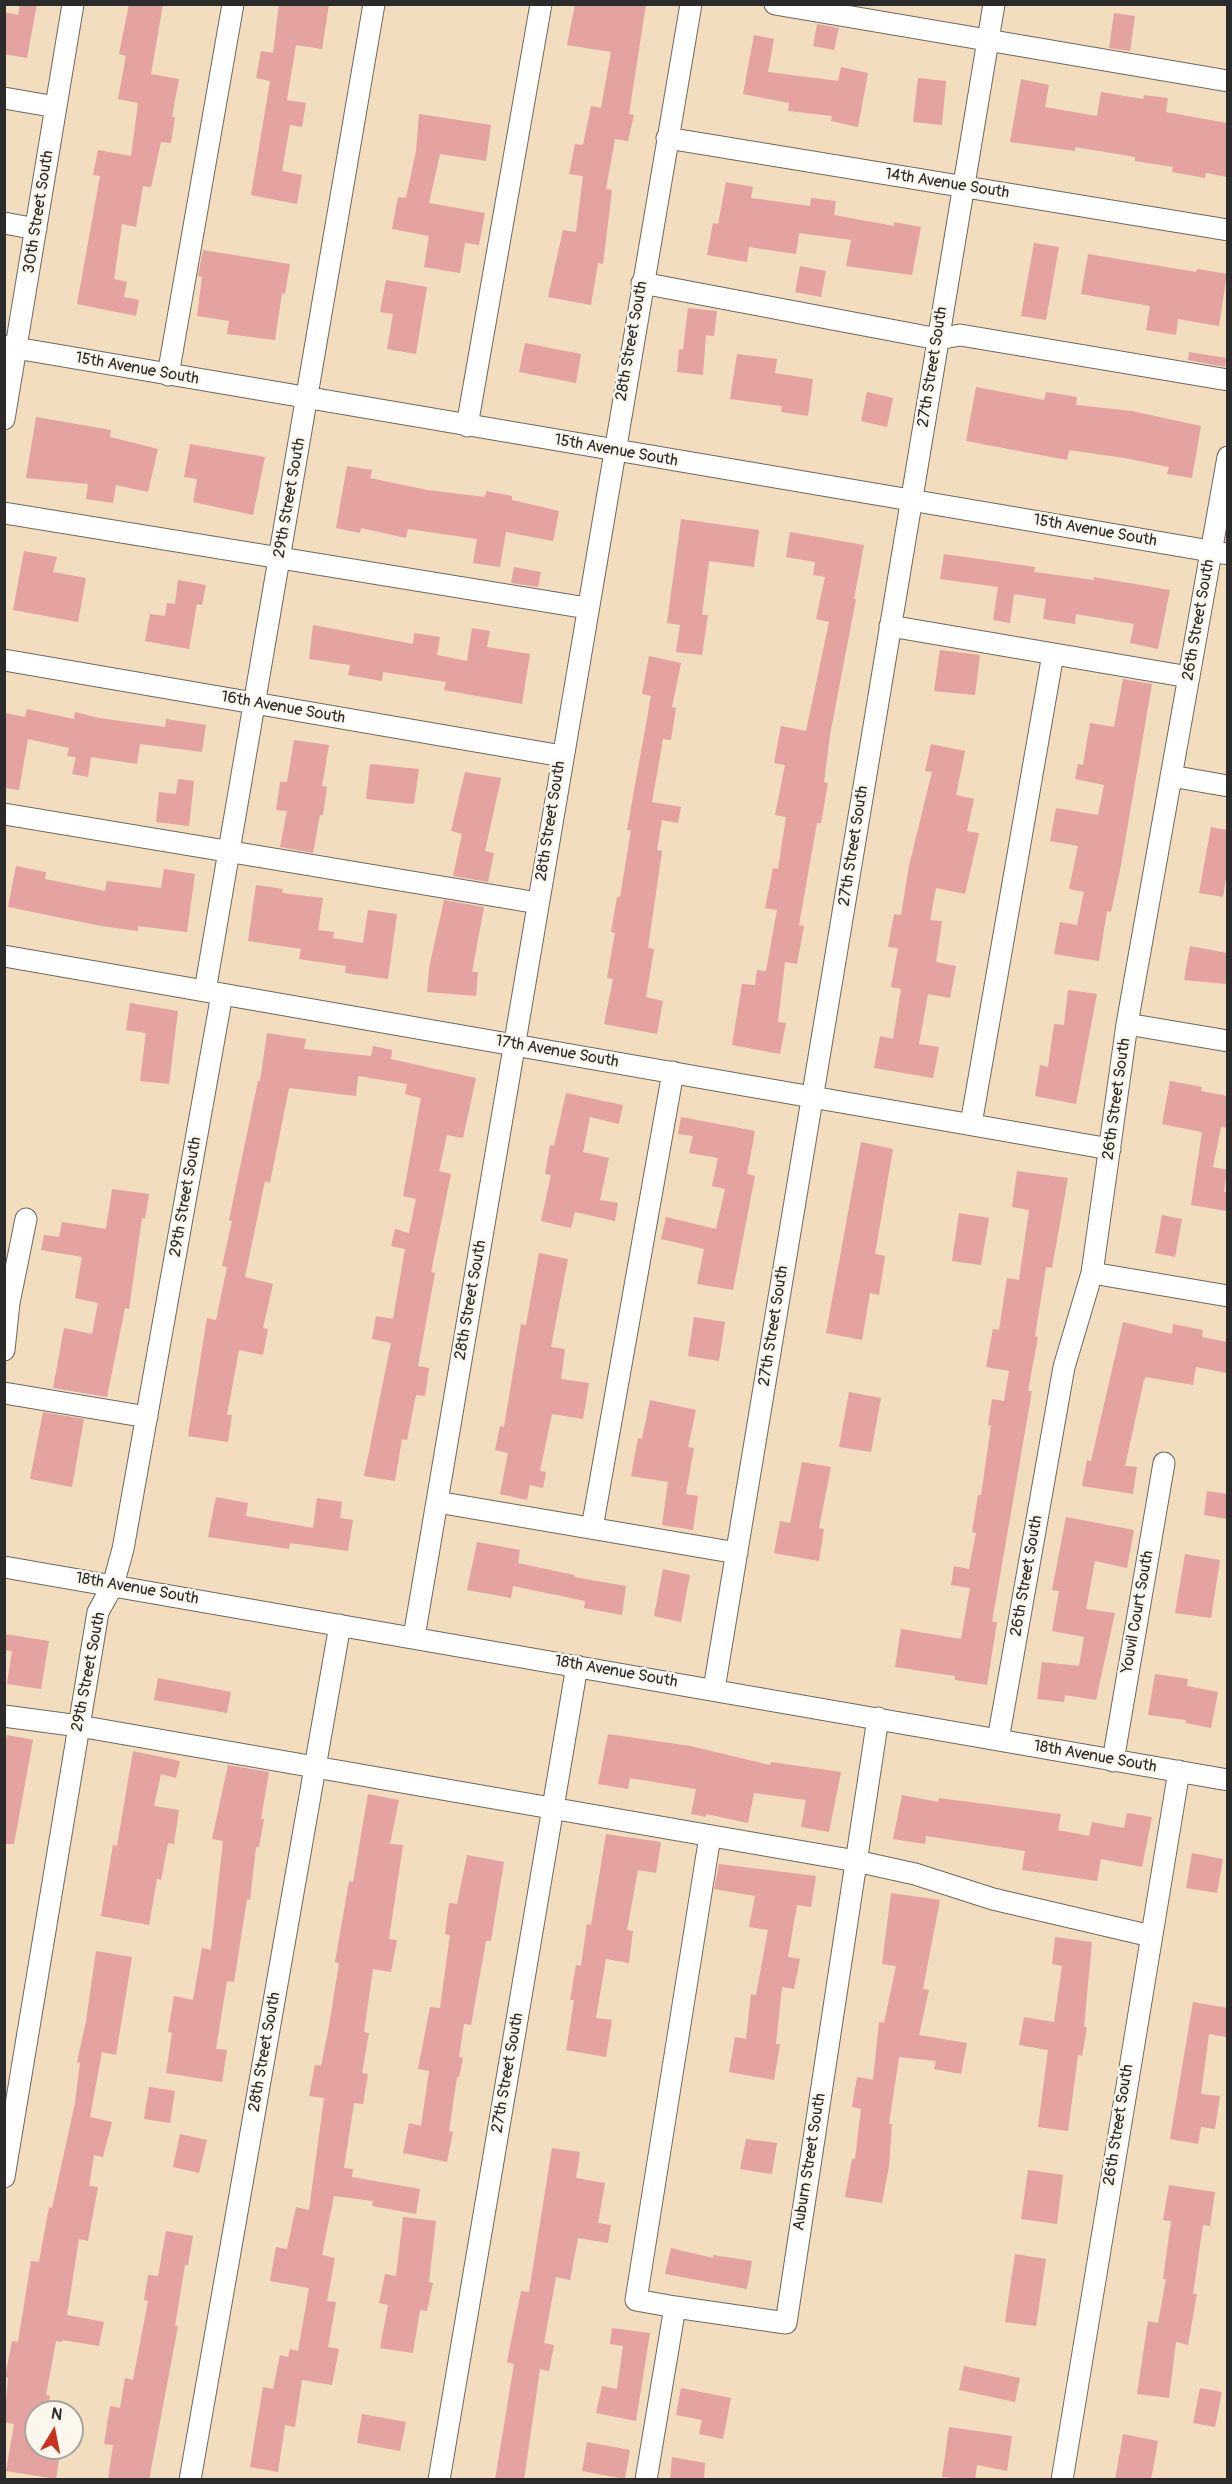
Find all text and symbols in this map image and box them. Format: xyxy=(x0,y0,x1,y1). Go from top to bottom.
street label: 30th Street South xyxy=(20,149,58,275)
street label: 14th Avenue South xyxy=(884,165,1010,203)
street label: 28th Street South xyxy=(612,280,652,402)
street label: 27th Street South xyxy=(914,305,952,429)
street label: 15th Avenue South xyxy=(74,349,200,389)
street label: 15th Avenue South xyxy=(553,431,679,471)
street label: 29th Street South xyxy=(270,437,310,559)
street label: 15th Avenue South xyxy=(1032,511,1158,551)
street label: 26th Street South xyxy=(1179,558,1219,682)
street label: 16th Avenue South xyxy=(220,688,346,728)
street label: 28th Street South xyxy=(532,760,570,882)
street label: 27th Street South xyxy=(835,784,873,908)
street label: 17th Avenue South xyxy=(494,1032,620,1072)
street label: 26th Street South xyxy=(1099,1037,1135,1161)
street label: 29th Street South xyxy=(166,1136,206,1258)
street label: 28th Street South xyxy=(451,1239,491,1361)
street label: 27th Street South xyxy=(755,1264,793,1388)
street label: 26th Street South xyxy=(1007,1514,1047,1638)
street label: Youvil Court South xyxy=(1118,1549,1158,1675)
street label: 18th Avenue South xyxy=(74,1569,200,1609)
street label: 29th Street South xyxy=(68,1611,110,1733)
street label: 18th Avenue South xyxy=(553,1652,679,1692)
street label: 18th Avenue South xyxy=(1032,1737,1158,1777)
street label: 28th Street South xyxy=(245,1991,285,2113)
street label: 27th Street South xyxy=(488,2011,528,2135)
street label: 26th Street South xyxy=(1100,2063,1138,2187)
street label: Auburn Street South xyxy=(790,2092,830,2232)
north arrow xyxy=(24,2400,84,2460)
text: N xyxy=(50,2403,64,2425)

